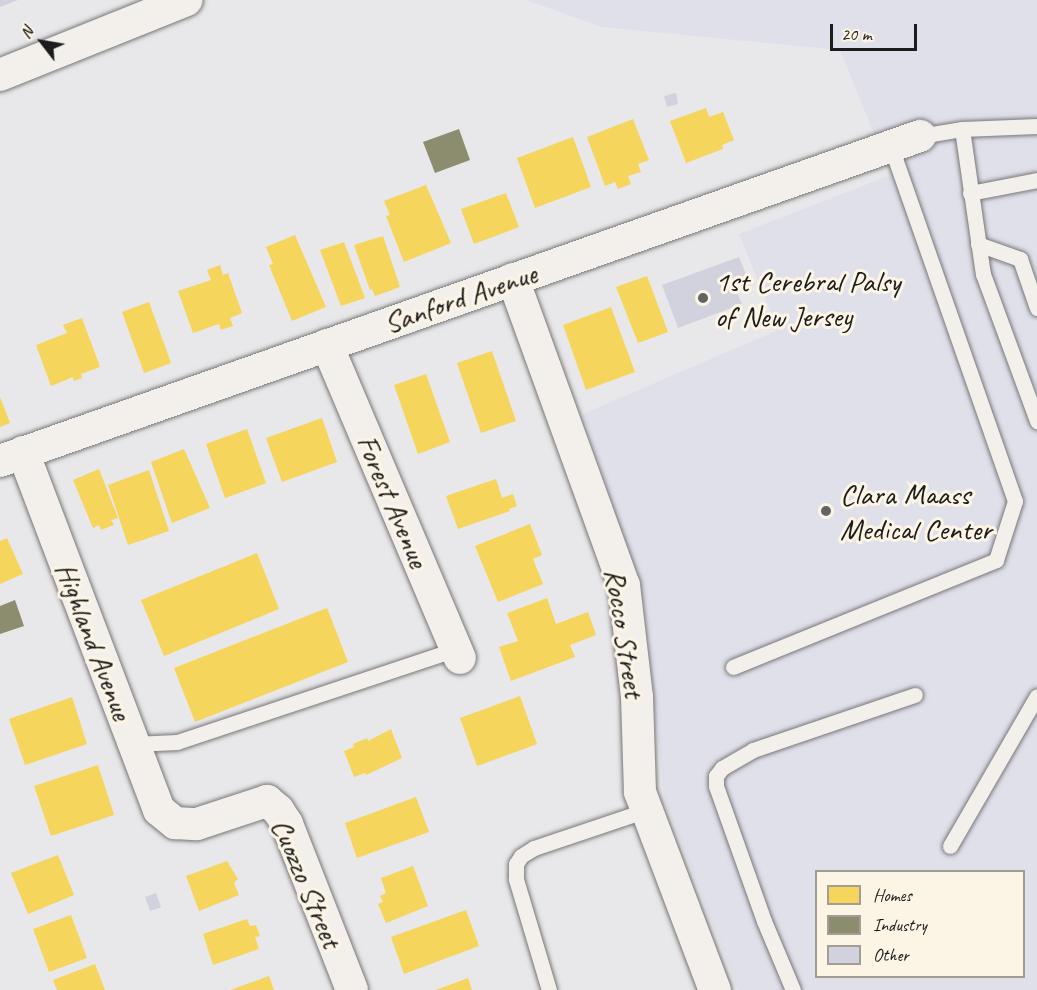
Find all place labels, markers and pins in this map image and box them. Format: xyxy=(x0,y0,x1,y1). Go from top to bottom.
place label: 1st Cerebral Palsy of New Jersey xyxy=(715,263,900,334)
marker: 1st Cerebral Palsy of New Jersey xyxy=(696,291,710,305)
place label: Clara Maass Medical Center xyxy=(840,476,992,546)
marker: Clara Maass Medical Center xyxy=(817,502,835,520)

